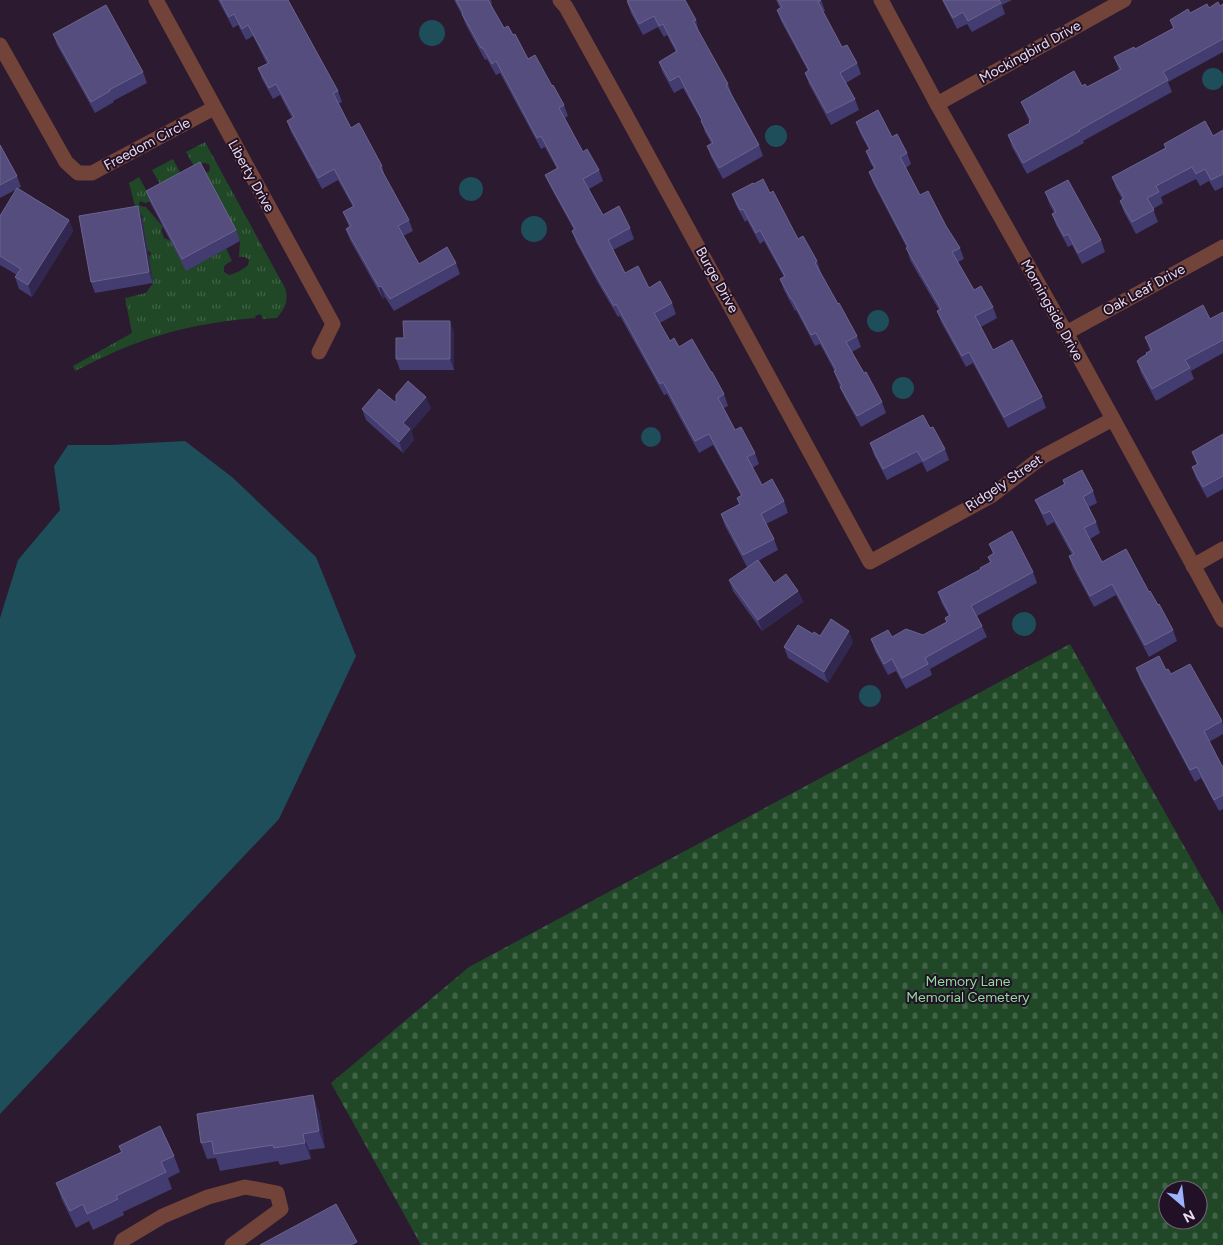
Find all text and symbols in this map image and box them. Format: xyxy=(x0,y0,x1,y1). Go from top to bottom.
street label: Mockingbird Drive xyxy=(976,17,1084,87)
street label: Freedom Circle xyxy=(101,114,193,174)
street label: Liberty Drive xyxy=(224,137,278,215)
street label: Burge Drive xyxy=(692,244,742,316)
street label: Morningside Drive xyxy=(1017,256,1087,364)
street label: Oak Leaf Drive xyxy=(1100,260,1188,320)
street label: Ridgely Street xyxy=(962,451,1046,515)
park label: Memory Lane Memorial Cemetery xyxy=(906,973,1030,1006)
north arrow xyxy=(1158,1180,1208,1230)
text: N xyxy=(1180,1206,1198,1226)

